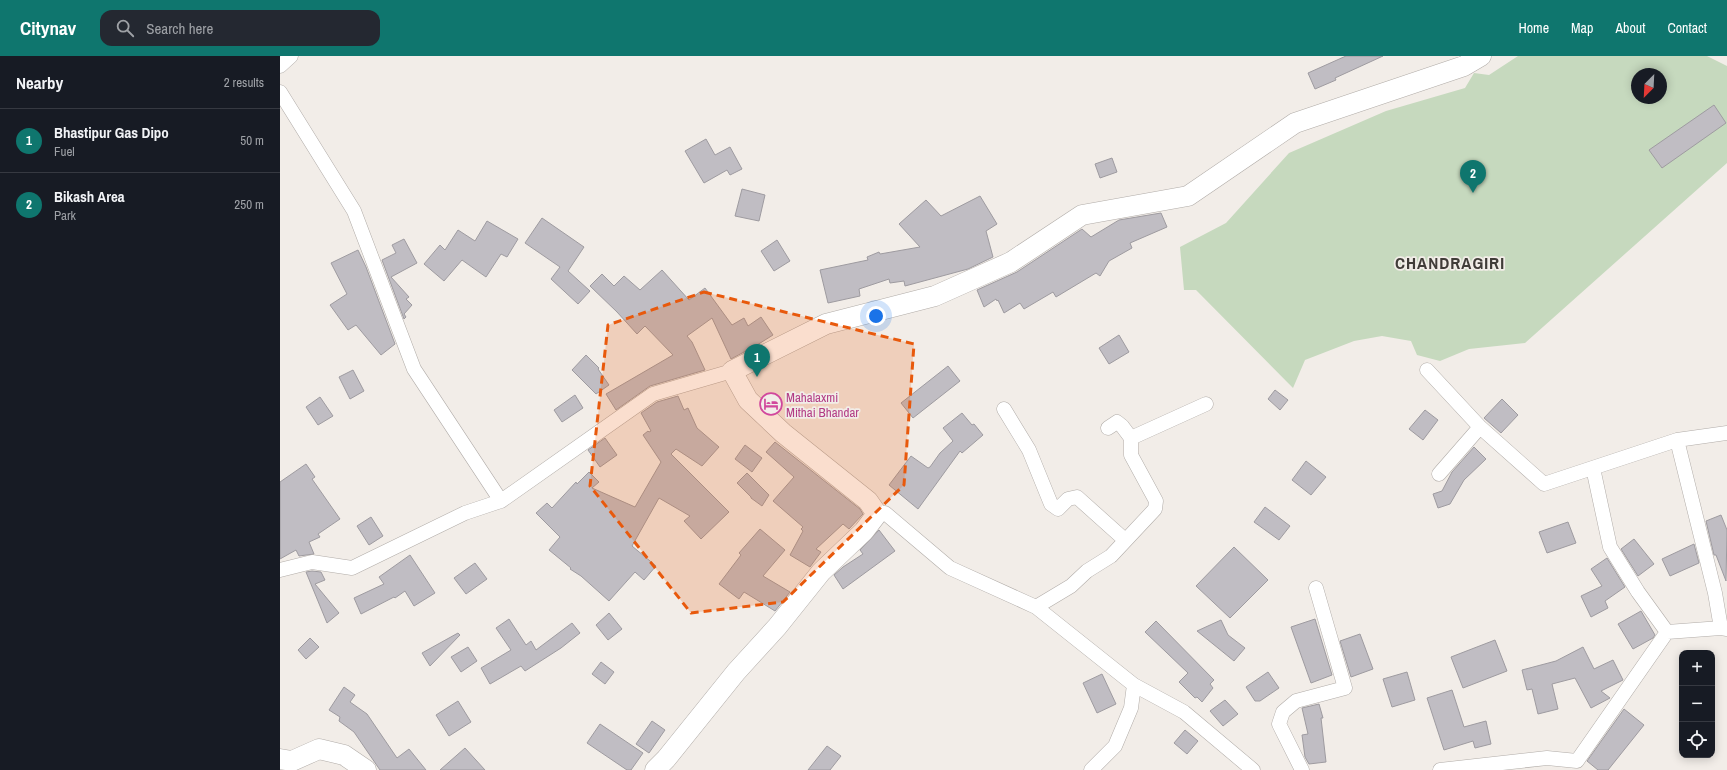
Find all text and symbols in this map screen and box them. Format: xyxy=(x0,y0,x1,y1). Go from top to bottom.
search box xyxy=(100,10,380,46)
text: Citynav xyxy=(20,15,76,41)
icon: search xyxy=(114,17,136,39)
text: Search here xyxy=(146,18,213,39)
text: Home xyxy=(1518,19,1549,37)
text: Map xyxy=(1571,19,1593,37)
text: About xyxy=(1615,19,1645,37)
text: Contact xyxy=(1667,19,1707,37)
north arrow xyxy=(1631,68,1667,104)
text: Nearby xyxy=(16,71,63,94)
text: 2 results xyxy=(224,74,264,91)
text: Bhastipur Gas Dipo xyxy=(54,122,169,143)
text: 1 xyxy=(26,132,32,149)
text: 50 m xyxy=(240,132,264,149)
text: Fuel xyxy=(54,143,75,160)
pin: 2 xyxy=(1460,160,1486,193)
text: Bikash Area xyxy=(54,186,125,207)
text: 2 xyxy=(26,196,32,213)
text: 250 m xyxy=(234,196,264,213)
text: Park xyxy=(54,207,76,224)
district label: CHANDRAGIRI xyxy=(1395,251,1505,274)
your location xyxy=(866,306,886,326)
pin: 1 xyxy=(744,344,770,377)
place label: Mahalaxmi Mithai Bhandar xyxy=(786,389,859,421)
hotel icon: Mahalaxmi Mithai Bhandar xyxy=(758,391,784,417)
map controls xyxy=(1679,650,1715,758)
button: + xyxy=(1679,650,1715,686)
button: − xyxy=(1679,686,1715,722)
button: locate xyxy=(1679,722,1715,758)

